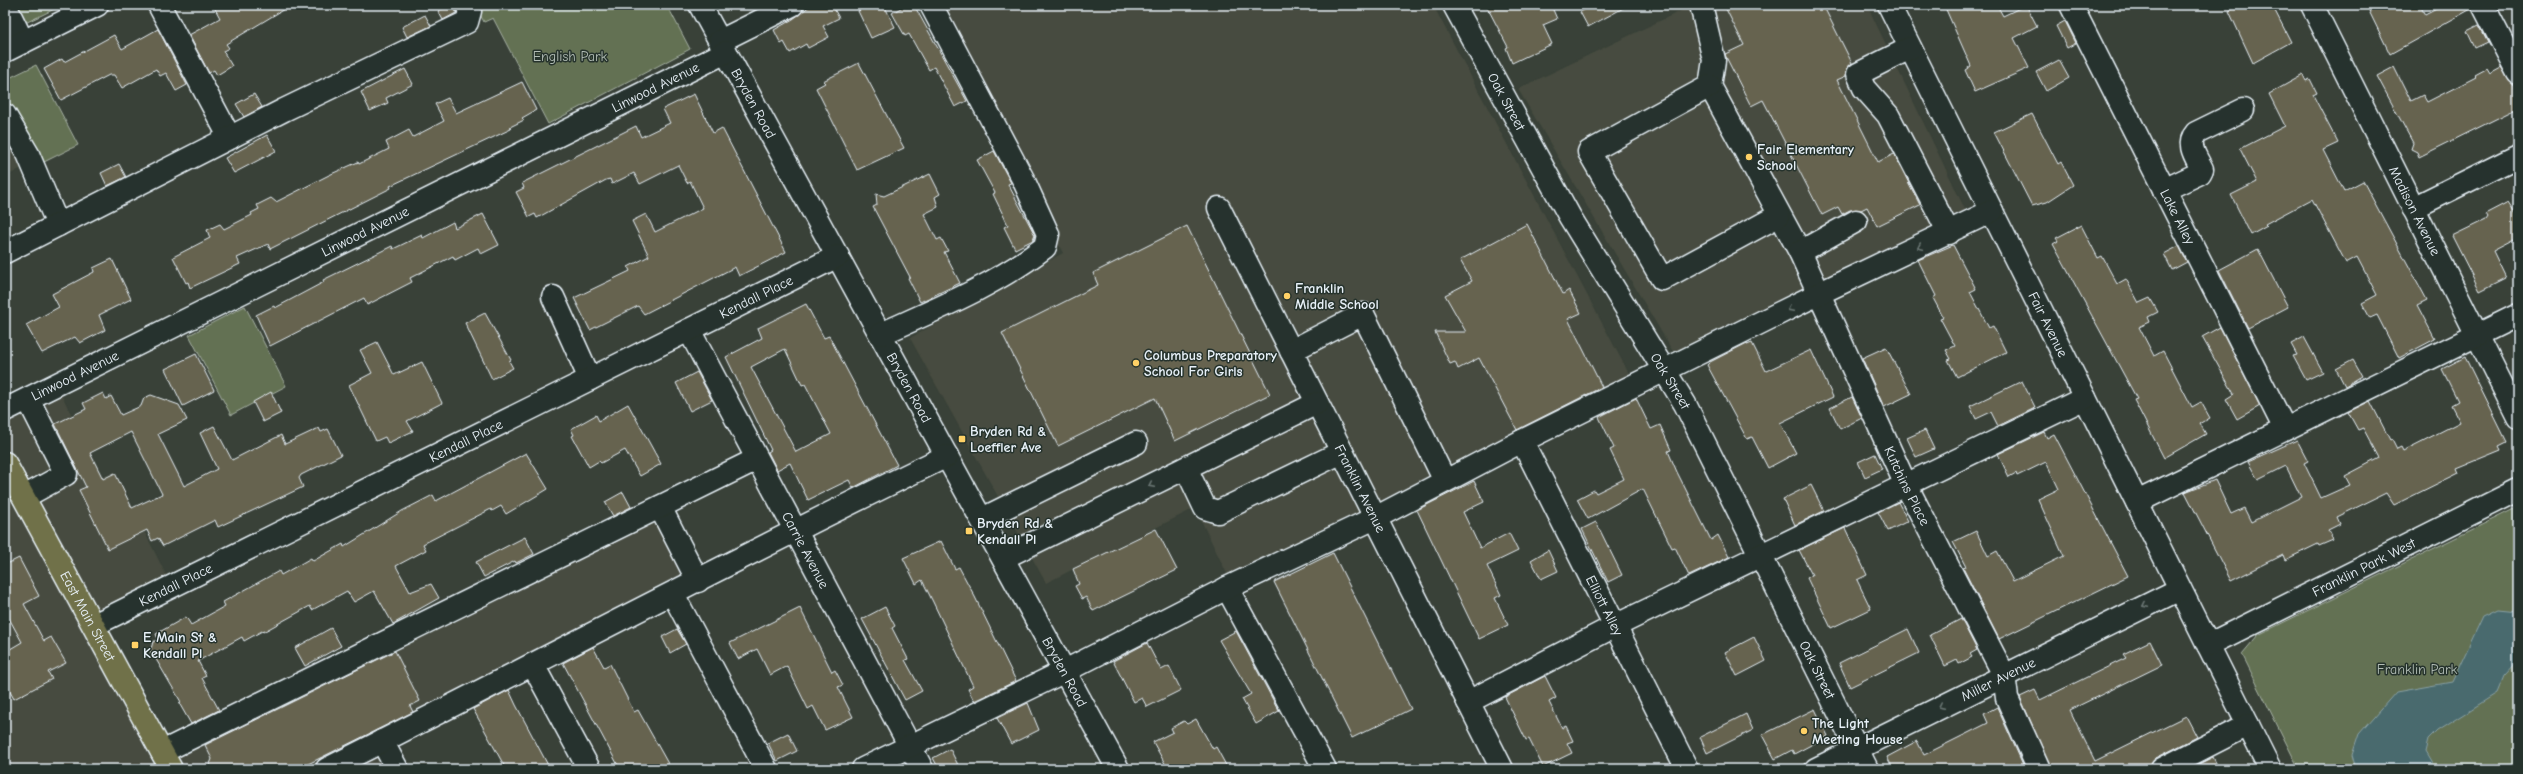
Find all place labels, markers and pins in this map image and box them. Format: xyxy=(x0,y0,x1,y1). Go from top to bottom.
place label: Fair Elementary School xyxy=(1757,141,1854,174)
marker: Fair Elementary School xyxy=(1744,152,1754,162)
place label: Franklin Middle School xyxy=(1295,280,1379,313)
marker: Franklin Middle School xyxy=(1282,291,1292,301)
place label: Columbus Preparatory School For Girls xyxy=(1144,347,1278,380)
marker: Columbus Preparatory School For Girls xyxy=(1131,358,1141,368)
place label: Bryden Rd & Loeffler Ave xyxy=(970,423,1047,456)
marker: Bryden Rd & Loeffler Ave xyxy=(957,434,967,444)
place label: Bryden Rd & Kendall Pl xyxy=(977,515,1054,548)
marker: Bryden Rd & Kendall Pl xyxy=(964,526,974,536)
place label: E Main St & Kendall Pl xyxy=(143,629,217,662)
marker: E Main St & Kendall Pl xyxy=(130,640,140,650)
place label: The Light Meeting House xyxy=(1812,715,1903,748)
marker: The Light Meeting House xyxy=(1799,726,1809,736)

